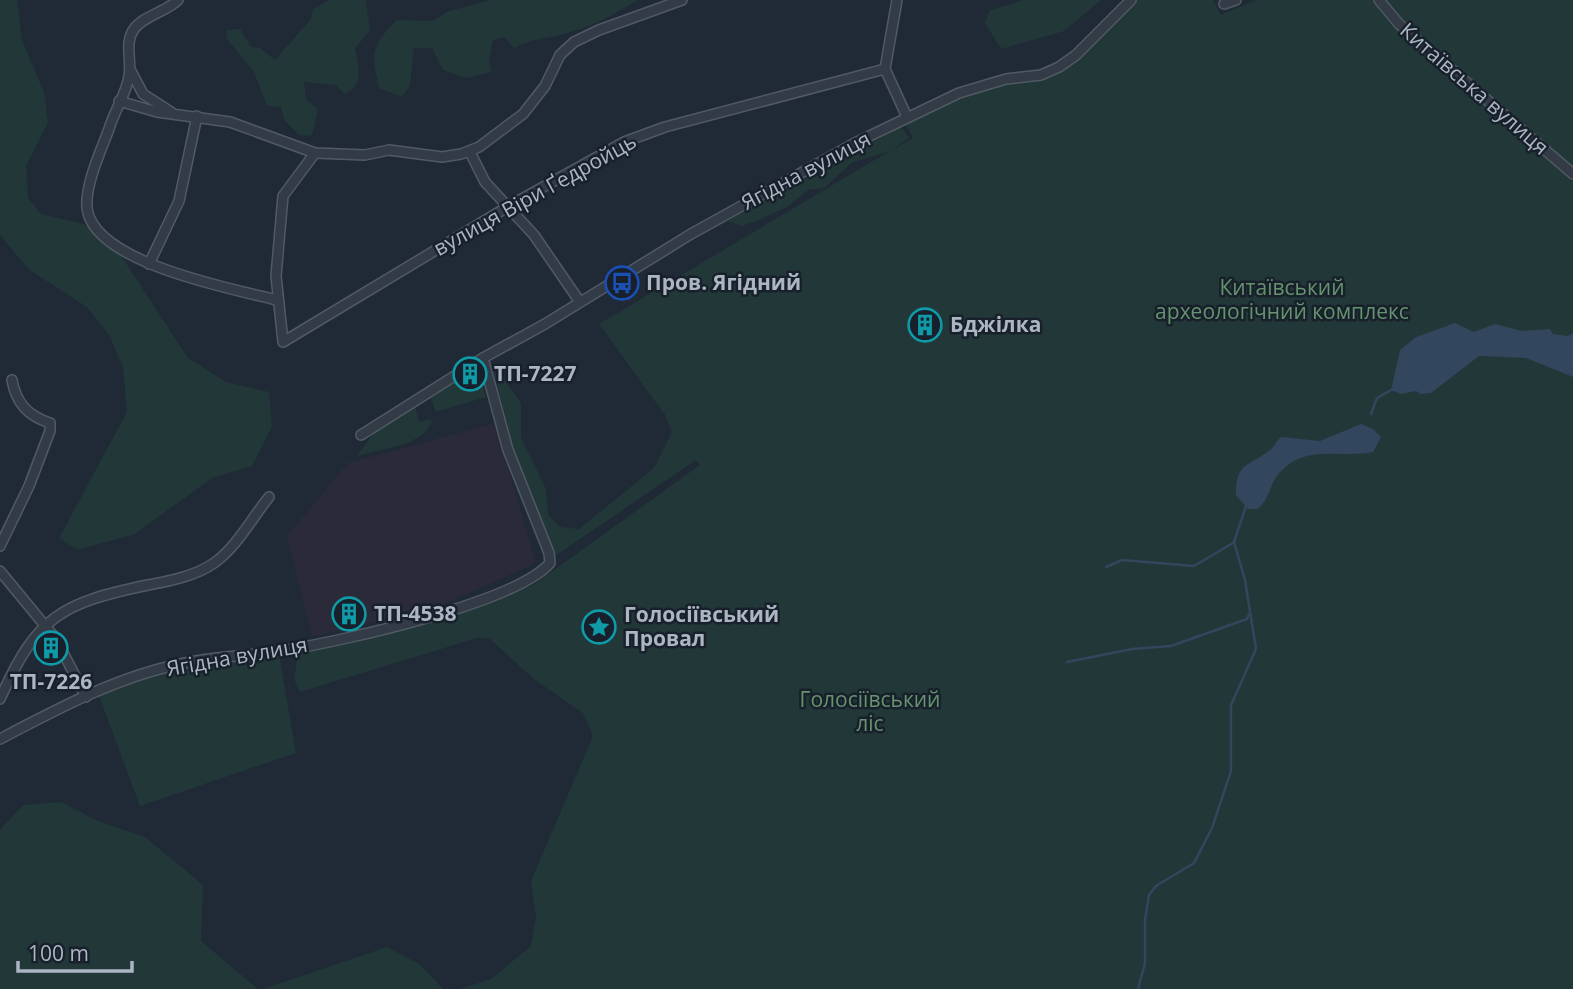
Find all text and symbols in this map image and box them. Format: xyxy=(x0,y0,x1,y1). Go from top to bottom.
street label: Китаївська вулиця xyxy=(1394,16,1555,161)
street label: Ягідна вулиця xyxy=(736,124,875,216)
street label: вулиця Віри Ґедройць xyxy=(428,127,641,262)
bus stop icon: Пров. Ягідний xyxy=(603,264,641,302)
place label: Пров. Ягідний xyxy=(646,268,801,296)
park label: Китаївський археологічний комплекс xyxy=(1155,273,1409,325)
building icon: Бджілка xyxy=(906,306,944,344)
place label: Бджілка xyxy=(950,310,1041,338)
building icon: ТП-7227 xyxy=(451,355,489,393)
place label: ТП-7227 xyxy=(494,359,577,387)
building icon: ТП-4538 xyxy=(330,595,368,633)
place label: ТП-4538 xyxy=(374,599,457,627)
place label: Голосіївський Провал xyxy=(624,600,779,652)
place icon: Голосіївський Провал xyxy=(580,608,618,646)
building icon: ТП-7226 xyxy=(32,629,70,667)
street label: Ягідна вулиця xyxy=(164,630,310,682)
place label: ТП-7226 xyxy=(10,667,92,695)
park label: Голосіївський ліс xyxy=(800,685,940,737)
scale bar xyxy=(18,930,131,974)
text: 100 m xyxy=(28,939,89,967)

